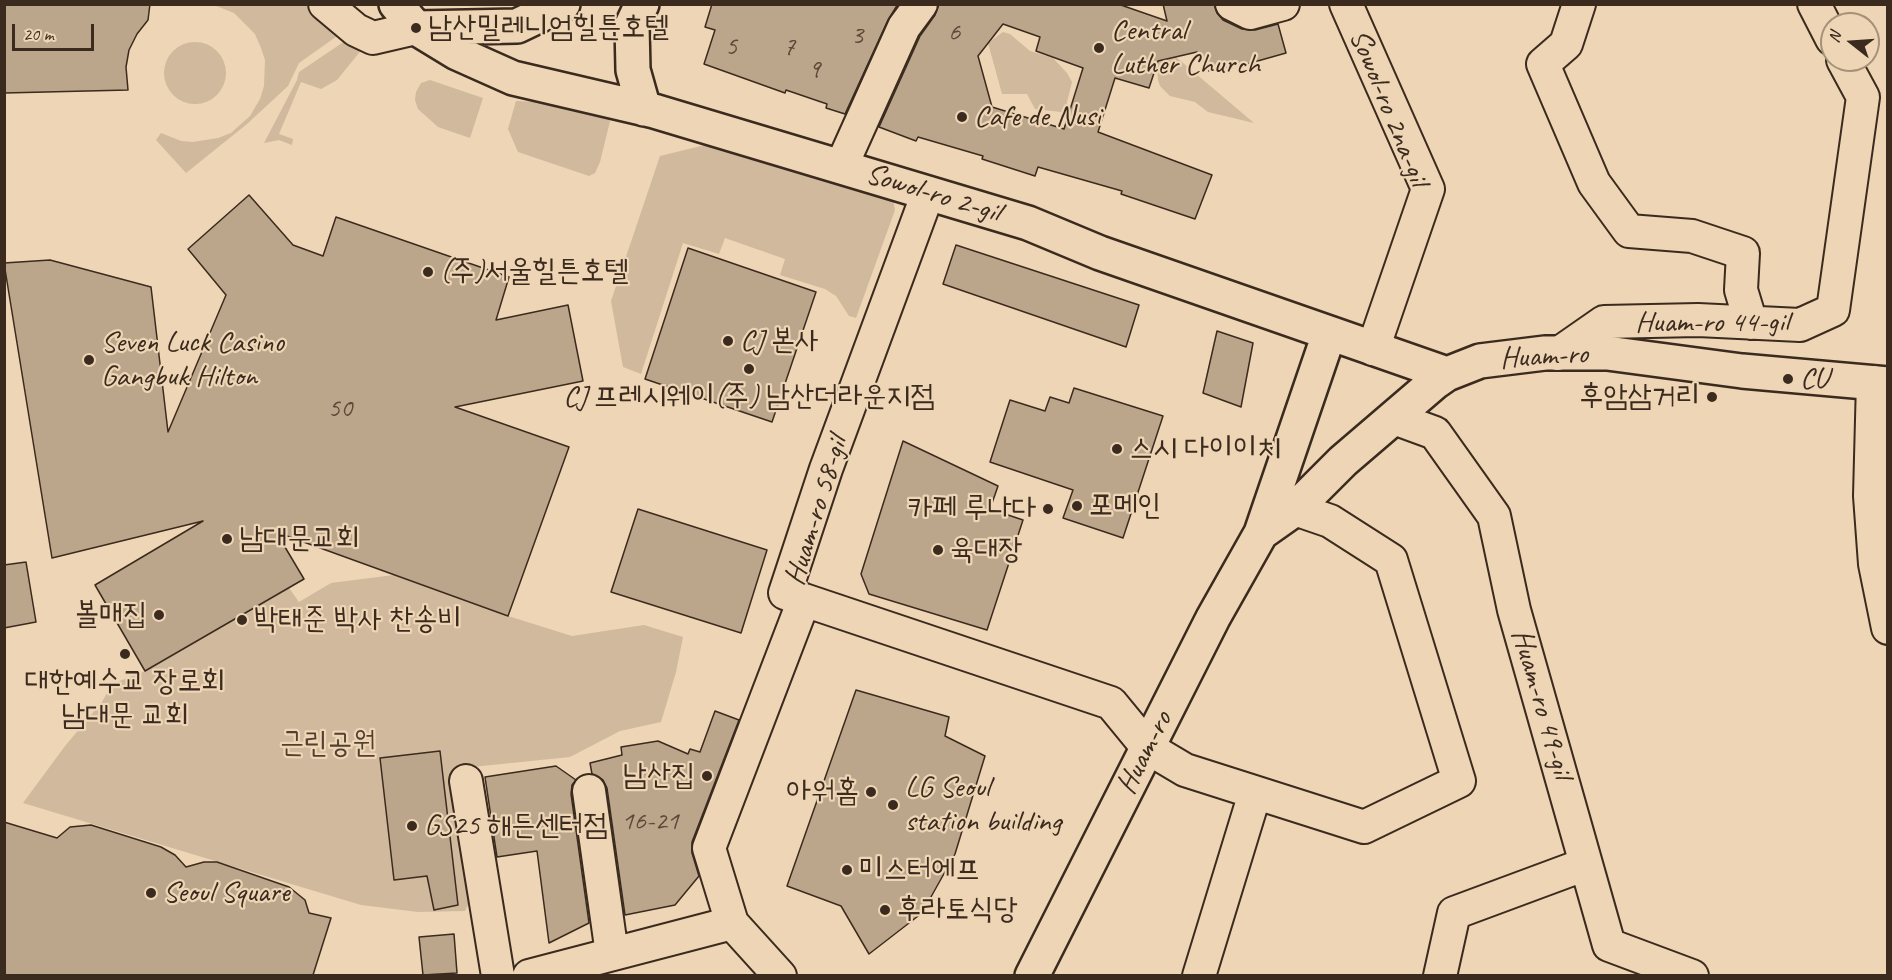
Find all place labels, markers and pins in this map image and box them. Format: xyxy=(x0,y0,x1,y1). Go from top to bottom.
place label: 남산밀레니엄힐튼호텔 xyxy=(428,10,669,46)
place label: Central Luther Church xyxy=(1111,13,1260,84)
marker: 남산밀레니엄힐튼호텔 xyxy=(409,21,423,35)
marker: Central Luther Church xyxy=(1092,41,1106,55)
place label: Cafe de Nusi xyxy=(974,99,1101,135)
marker: Cafe de Nusi xyxy=(955,110,969,124)
place label: (주)서울힐튼호텔 xyxy=(440,254,629,290)
marker: (주)서울힐튼호텔 xyxy=(421,265,435,279)
place label: CJ 본사 xyxy=(740,323,819,359)
place label: Seven Luck Casino Gangbuk Hilton xyxy=(101,325,284,395)
marker: CJ 본사 xyxy=(721,334,735,348)
marker: Seven Luck Casino Gangbuk Hilton xyxy=(82,353,96,367)
place label: CU xyxy=(1800,361,1828,397)
marker: CJ 프레시웨이(주) 남산더라운지점 xyxy=(742,362,756,376)
marker: CU xyxy=(1781,372,1795,386)
place label: CJ 프레시웨이(주) 남산더라운지점 xyxy=(563,379,935,415)
place label: 후암삼거리 xyxy=(1579,379,1700,415)
marker: 후암삼거리 xyxy=(1705,390,1719,404)
place label: 스시 다이이치 xyxy=(1129,431,1281,467)
marker: 스시 다이이치 xyxy=(1110,442,1124,456)
place label: 포메인 xyxy=(1089,488,1161,524)
place label: 카페 루나다 xyxy=(908,491,1036,527)
marker: 포메인 xyxy=(1070,499,1084,513)
marker: 카페 루나다 xyxy=(1041,502,1055,516)
place label: 남대문교회 xyxy=(239,521,360,557)
marker: 남대문교회 xyxy=(220,532,234,546)
place label: 육대장 xyxy=(950,532,1022,568)
marker: 육대장 xyxy=(931,543,945,557)
place label: 볼매집 xyxy=(75,597,147,633)
place label: 박태준 박사 찬송비 xyxy=(254,602,462,638)
marker: 볼매집 xyxy=(152,608,166,622)
marker: 박태준 박사 찬송비 xyxy=(235,613,249,627)
marker: 대한예수교 장로회 남대문 교회 xyxy=(118,647,132,661)
place label: 대한예수교 장로회 남대문 교회 xyxy=(25,664,225,734)
place label: 남산집 xyxy=(623,758,695,794)
marker: 남산집 xyxy=(700,769,714,783)
place label: LG Seoul station building xyxy=(905,770,1061,840)
place label: 아워홈 xyxy=(787,774,859,810)
marker: 아워홈 xyxy=(864,785,878,799)
marker: LG Seoul station building xyxy=(886,798,900,812)
place label: GS25 해든센터점 xyxy=(424,808,608,844)
marker: GS25 해든센터점 xyxy=(405,819,419,833)
place label: 미스터에프 xyxy=(859,852,980,888)
marker: 미스터에프 xyxy=(840,863,854,877)
place label: Seoul Square xyxy=(163,875,289,911)
marker: Seoul Square xyxy=(144,886,158,900)
place label: 후라토식당 xyxy=(897,892,1018,928)
marker: 후라토식당 xyxy=(878,903,892,917)

